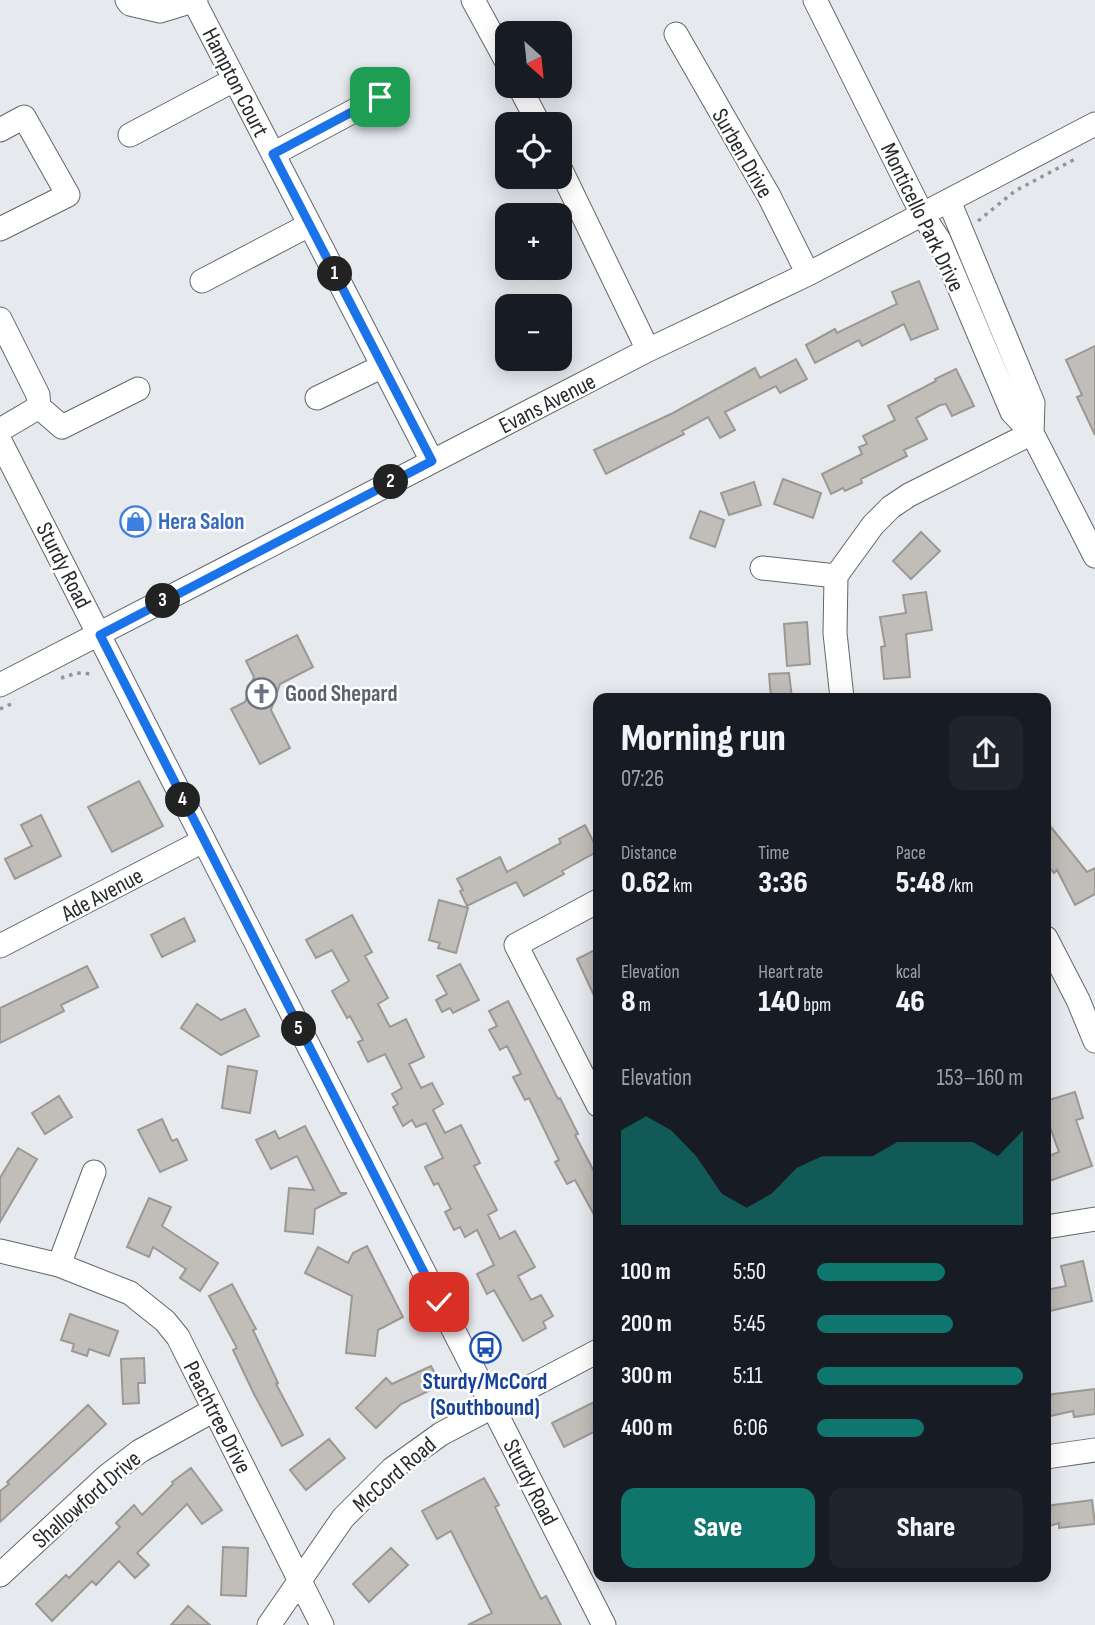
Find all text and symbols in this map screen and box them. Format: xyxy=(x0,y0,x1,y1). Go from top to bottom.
north arrow xyxy=(495,21,572,98)
map controls xyxy=(495,21,572,371)
street label: Hampton Court xyxy=(196,23,275,142)
pin xyxy=(350,67,410,127)
icon: arrive xyxy=(361,78,399,116)
street label: Surben Drive xyxy=(705,104,779,203)
button: locate xyxy=(495,112,572,189)
street label: Monticello Park Drive xyxy=(874,138,970,296)
button: + xyxy=(495,203,572,280)
pin: 1 xyxy=(318,256,352,292)
text: 1 xyxy=(331,262,338,285)
button: − xyxy=(495,294,572,371)
street label: Evans Avenue xyxy=(494,368,601,440)
pin: 2 xyxy=(374,464,408,500)
text: 2 xyxy=(386,470,395,493)
shop icon: Hera Salon xyxy=(118,504,152,538)
place label: Hera Salon xyxy=(158,508,245,536)
street label: Sturdy Road xyxy=(29,518,97,613)
pin: 3 xyxy=(146,584,180,618)
text: 3 xyxy=(158,589,167,612)
church icon: Good Shepard xyxy=(245,676,279,710)
place label: Good Shepard xyxy=(285,680,397,708)
text: Morning run xyxy=(621,716,786,761)
button: share xyxy=(949,716,1023,790)
text: 07:26 xyxy=(621,765,664,793)
pin: 4 xyxy=(166,782,200,818)
text: 4 xyxy=(178,788,187,811)
text: Distance xyxy=(621,842,677,865)
text: Time xyxy=(758,842,789,865)
text: Pace xyxy=(896,842,926,865)
street label: Ade Avenue xyxy=(56,862,148,928)
text: 0.62 xyxy=(621,865,670,901)
text: 3:36 xyxy=(758,865,808,901)
text: 5:48 xyxy=(896,865,946,901)
text: km xyxy=(670,875,693,898)
text: /km xyxy=(946,875,974,898)
text: Elevation xyxy=(621,961,680,984)
text: Heart rate xyxy=(758,961,823,984)
text: kcal xyxy=(896,961,921,984)
text: 8 xyxy=(621,984,636,1020)
text: 140 xyxy=(758,984,800,1020)
text: 46 xyxy=(896,984,925,1020)
text: m xyxy=(636,994,651,1017)
text: bpm xyxy=(800,994,831,1017)
pin: 5 xyxy=(282,1012,316,1046)
text: 5 xyxy=(294,1017,303,1040)
text: Elevation xyxy=(621,1064,692,1092)
text: 153–160 m xyxy=(936,1064,1023,1092)
text: 100 m xyxy=(621,1258,671,1286)
text: 5:50 xyxy=(733,1258,766,1286)
pin xyxy=(409,1272,469,1332)
icon: check xyxy=(420,1283,458,1321)
text: 200 m xyxy=(621,1310,672,1338)
text: 5:45 xyxy=(733,1310,765,1338)
bus stop icon: Sturdy/McCord (Southbound) xyxy=(468,1330,502,1364)
street label: Peachtree Drive xyxy=(177,1356,257,1478)
text: 300 m xyxy=(621,1362,672,1390)
text: 5:11 xyxy=(733,1362,763,1390)
place label: Sturdy/McCord (Southbound) xyxy=(423,1368,547,1422)
text: 400 m xyxy=(621,1414,672,1442)
text: 6:06 xyxy=(733,1414,768,1442)
street label: McCord Road xyxy=(347,1431,442,1519)
street label: Sturdy Road xyxy=(496,1435,564,1530)
street label: Shallowford Drive xyxy=(27,1445,147,1555)
button: Save xyxy=(621,1488,815,1568)
button: Share xyxy=(829,1488,1023,1568)

